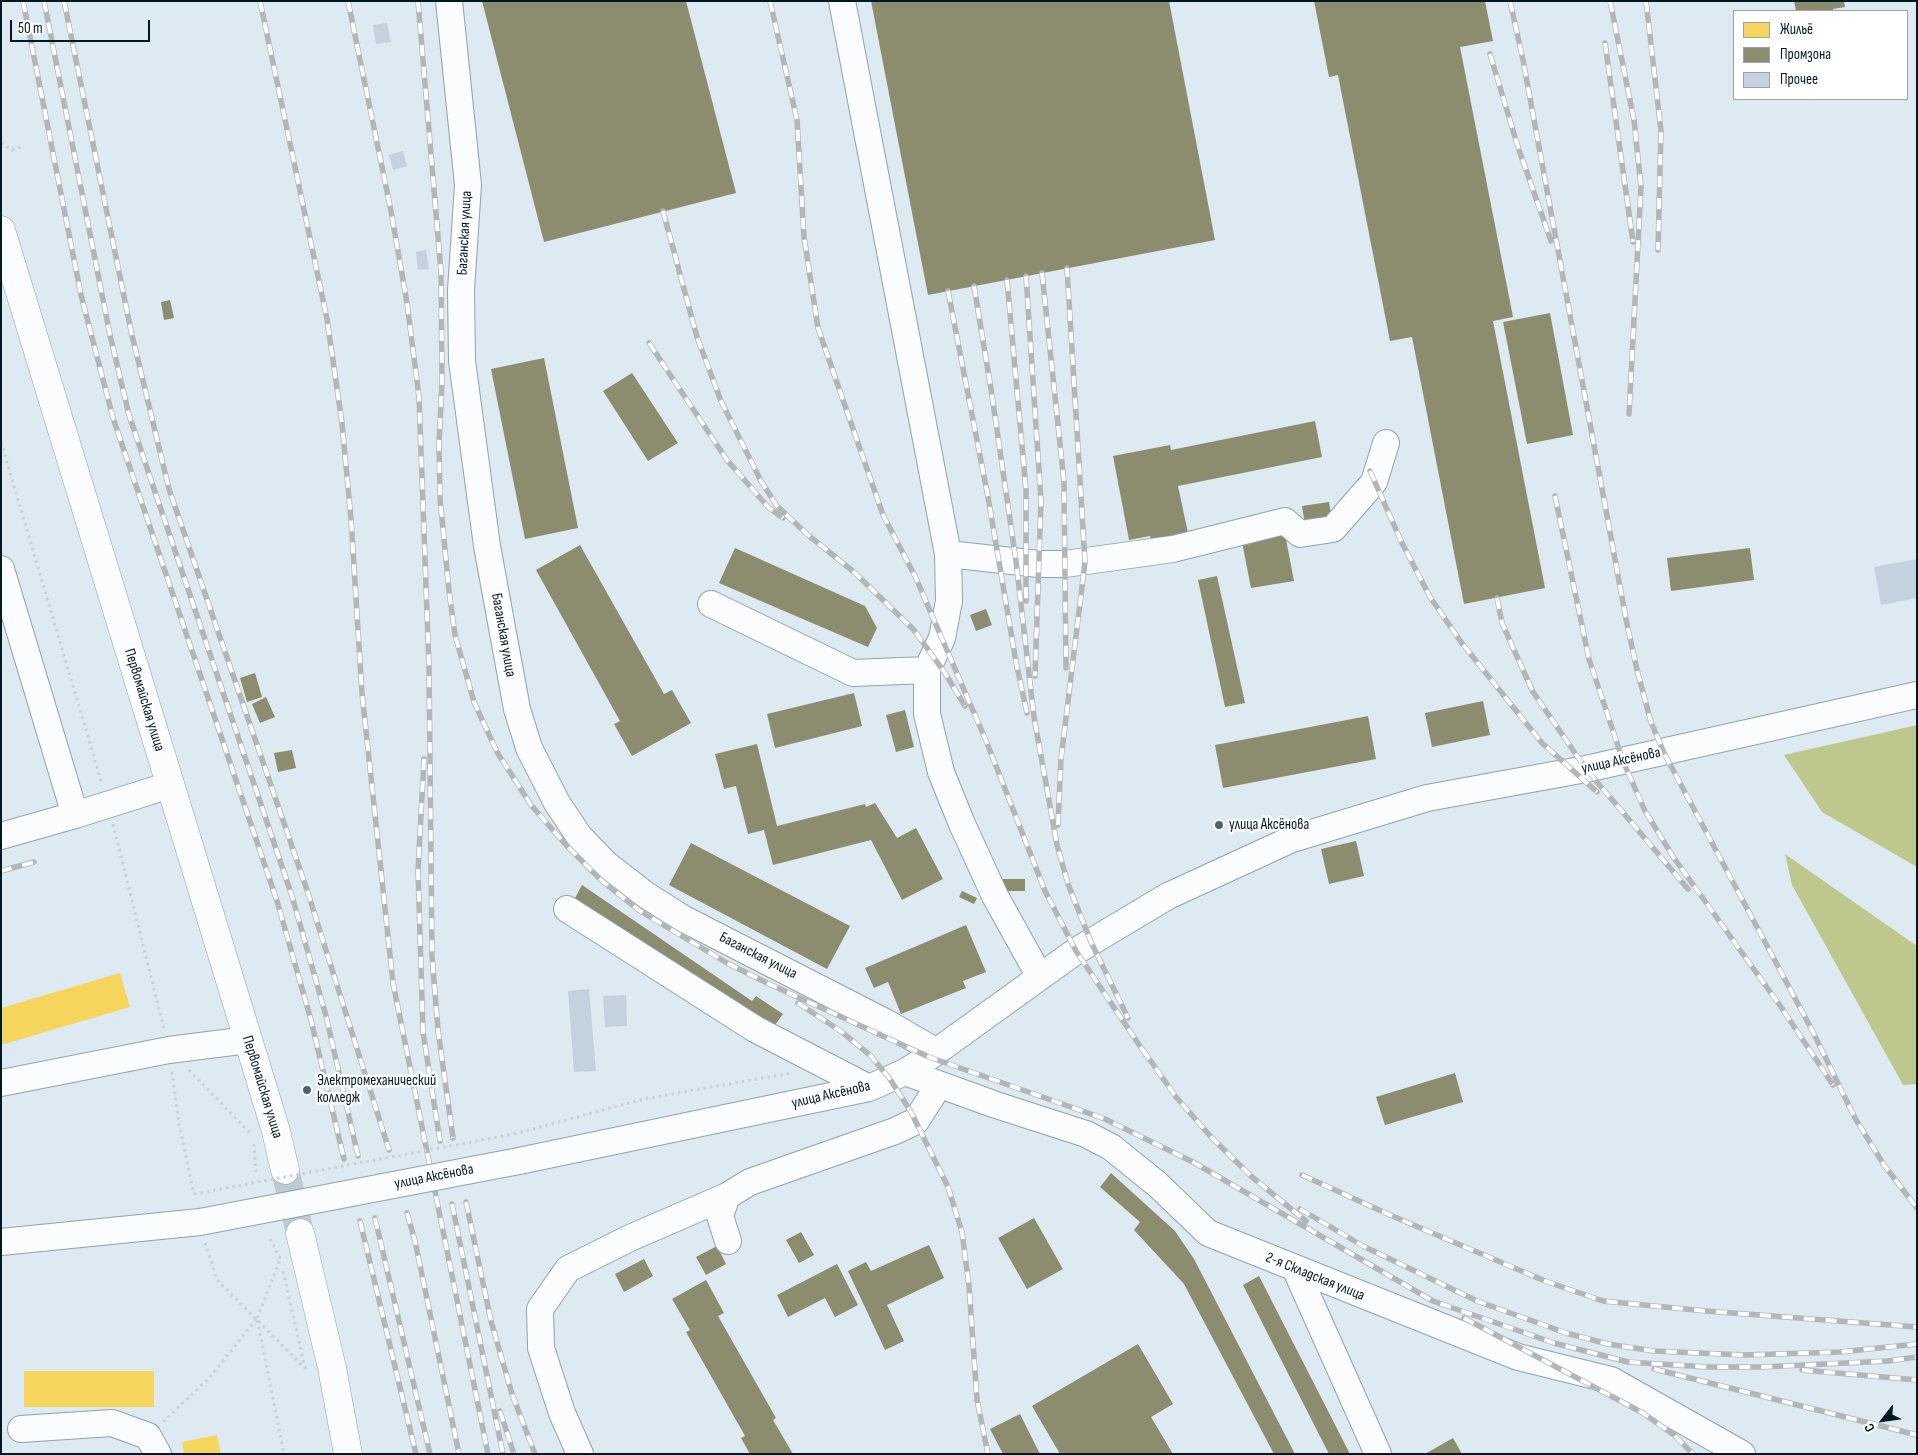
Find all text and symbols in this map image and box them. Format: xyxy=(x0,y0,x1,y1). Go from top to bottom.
scale bar xyxy=(12,10,152,42)
legend xyxy=(1733,10,1908,100)
text: 50 m xyxy=(18,19,43,38)
text: Жильё xyxy=(1780,20,1813,39)
text: Промзона xyxy=(1780,45,1831,64)
text: Прочее xyxy=(1780,70,1818,89)
street label: Баганская улица xyxy=(454,190,476,276)
street label: Баганская улица xyxy=(487,592,519,678)
street label: Первомайская улица xyxy=(120,646,168,754)
street label: улица Аксёнова xyxy=(1580,744,1662,778)
place label: улица Аксёнова xyxy=(1229,816,1309,834)
marker: улица Аксёнова xyxy=(1213,819,1225,831)
street label: Баганская улица xyxy=(716,929,800,983)
street label: Первомайская улица xyxy=(238,1033,286,1141)
place label: Электромеханический колледж xyxy=(317,1072,436,1107)
street label: улица Аксёнова xyxy=(790,1077,872,1113)
marker: Электромеханический колледж xyxy=(301,1084,313,1096)
street label: улица Аксёнова xyxy=(393,1161,475,1193)
street label: 2-я Складская улица xyxy=(1263,1249,1367,1305)
north arrow xyxy=(1858,1395,1908,1445)
text: С xyxy=(1860,1420,1879,1435)

